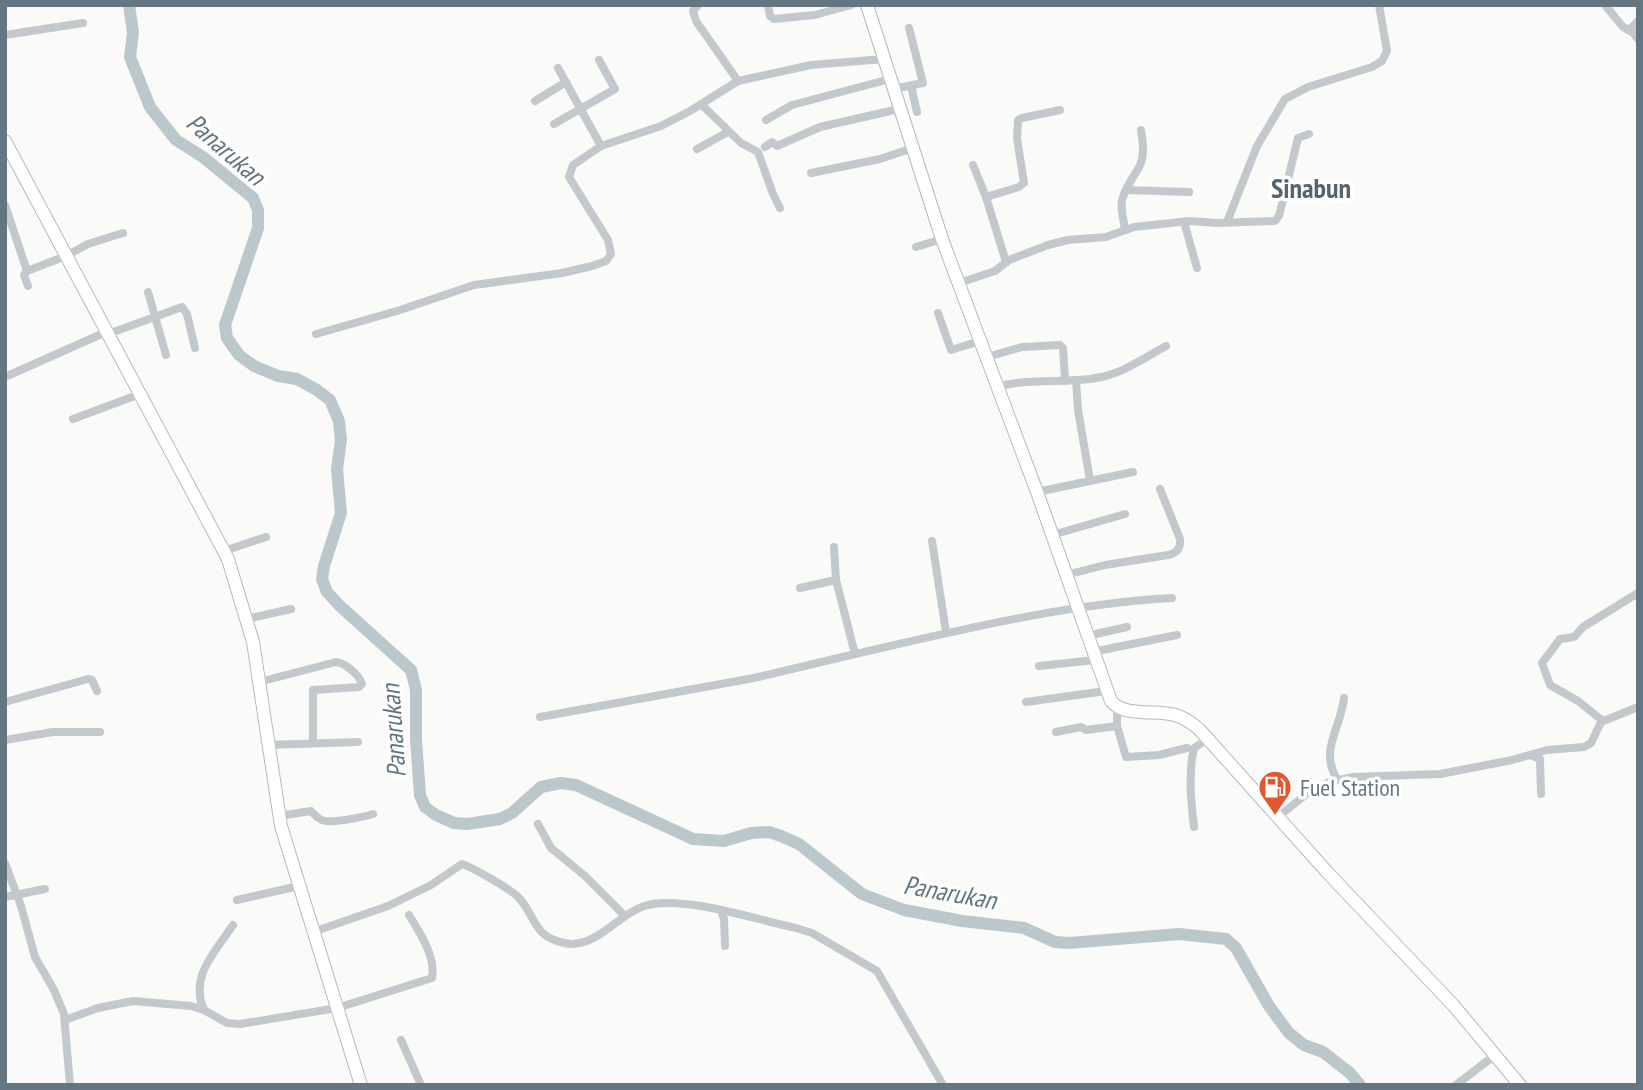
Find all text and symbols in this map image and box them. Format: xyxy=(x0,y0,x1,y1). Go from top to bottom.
water label: Panarukan xyxy=(180,106,273,193)
district label: Sinabun xyxy=(1271,169,1351,206)
water label: Panarukan xyxy=(373,682,413,779)
fuel station icon: Fuel Station xyxy=(1256,768,1294,817)
place label: Fuel Station xyxy=(1300,772,1400,803)
water label: Panarukan xyxy=(901,868,1000,917)

